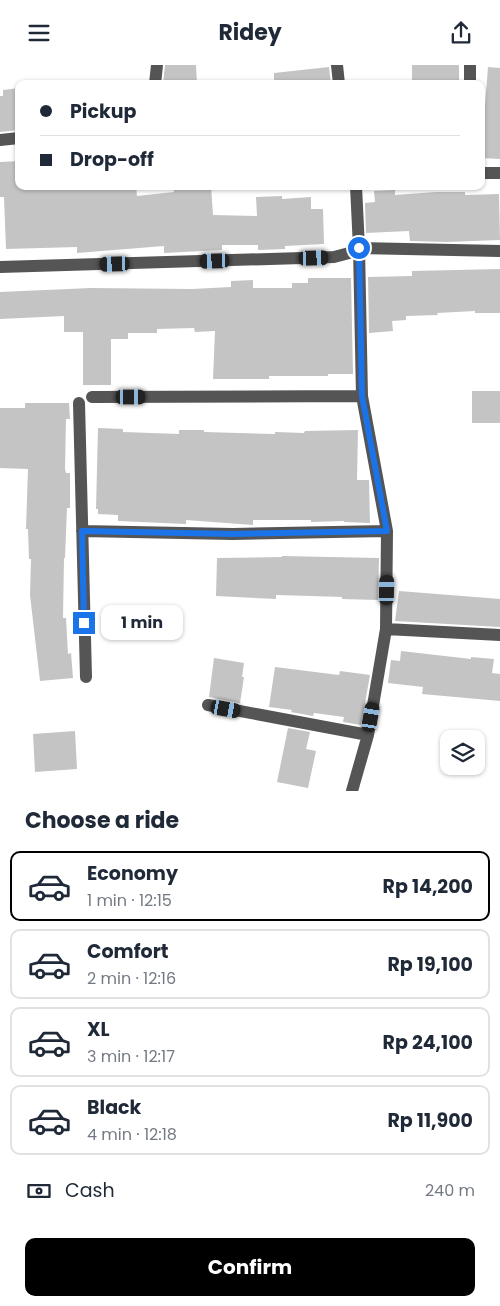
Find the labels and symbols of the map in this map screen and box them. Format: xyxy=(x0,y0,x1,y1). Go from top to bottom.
route start xyxy=(348,237,370,259)
car xyxy=(298,250,329,266)
car xyxy=(199,253,230,269)
car xyxy=(99,256,130,272)
car xyxy=(116,390,146,405)
car xyxy=(379,575,394,605)
callout: 1 min xyxy=(102,605,184,641)
route end xyxy=(73,612,95,634)
car xyxy=(209,699,242,719)
car xyxy=(361,701,380,733)

